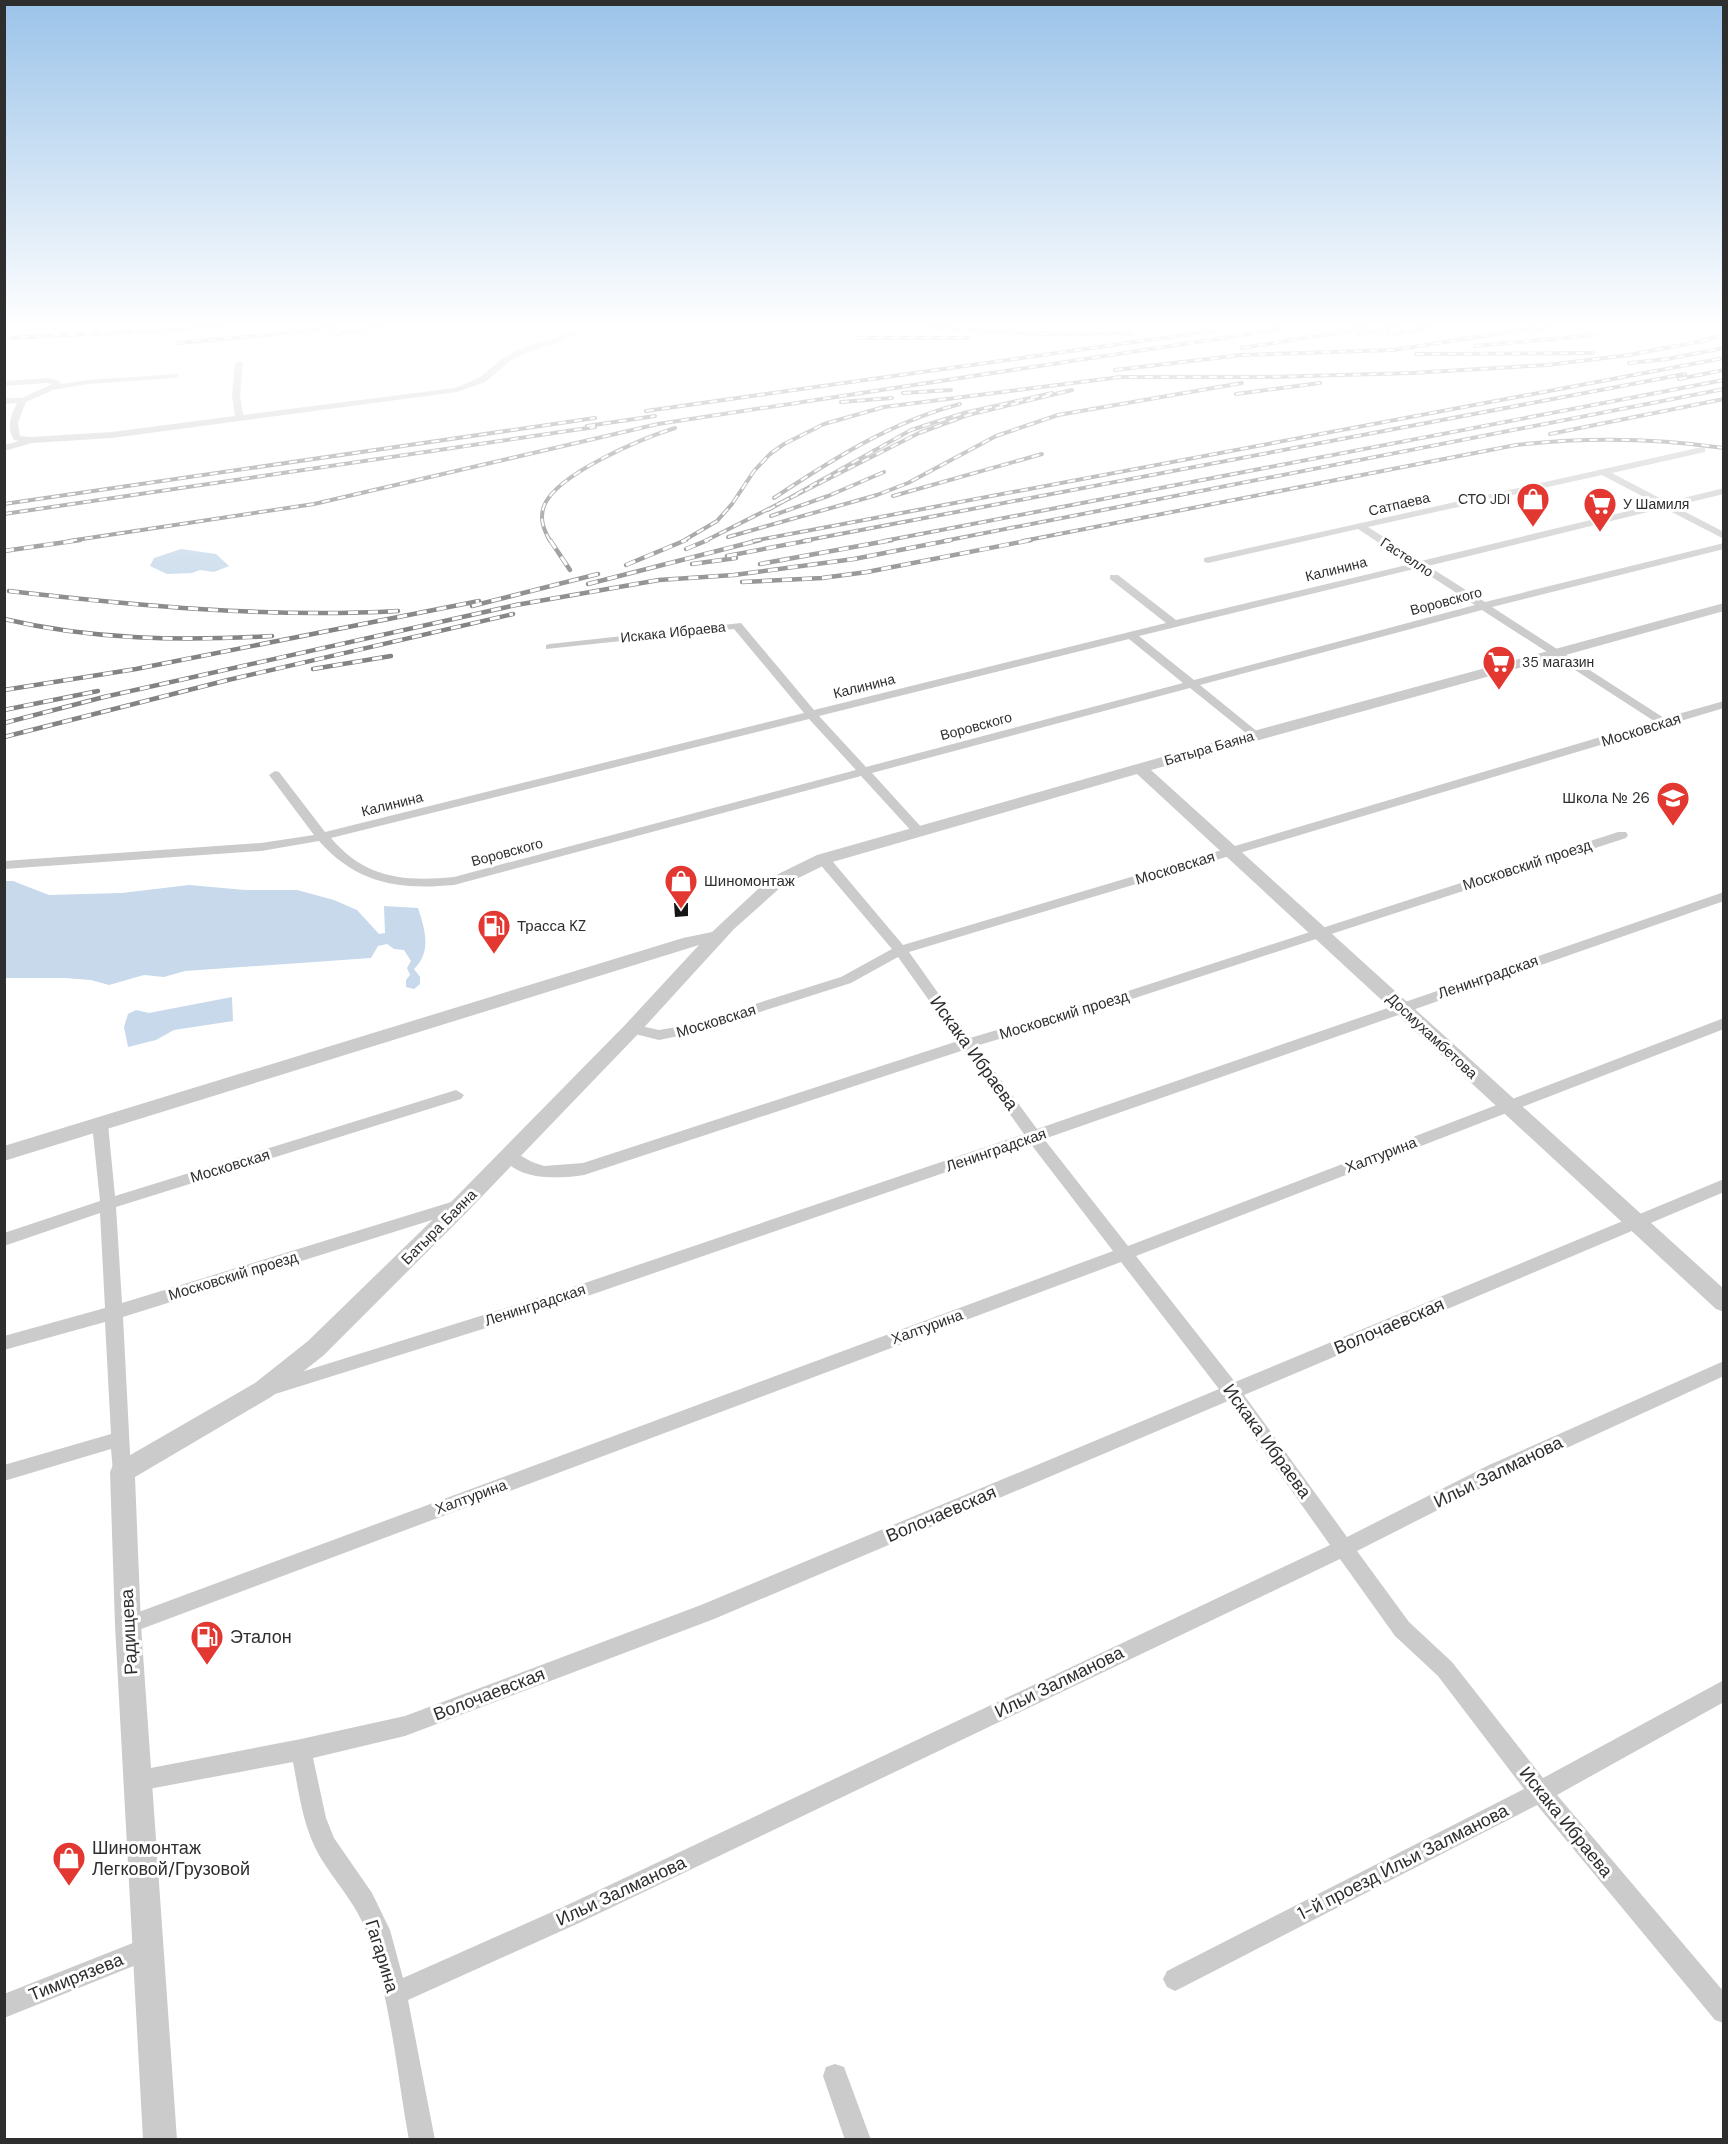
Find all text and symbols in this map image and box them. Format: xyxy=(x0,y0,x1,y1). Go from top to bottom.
shop icon: СТО JDI xyxy=(1515,481,1551,528)
supermarket icon: У Шамиля xyxy=(1582,486,1618,533)
street label: Сатпаева xyxy=(1367,488,1432,520)
place label: СТО JDI xyxy=(1458,490,1510,508)
place label: У Шамиля xyxy=(1623,495,1689,513)
street label: Гастелло xyxy=(1377,533,1437,581)
street label: Калинина xyxy=(1303,553,1369,585)
street label: Воровского xyxy=(1408,583,1484,619)
street label: Искака Ибраева xyxy=(619,618,727,646)
supermarket icon: 35 магазин xyxy=(1481,644,1517,691)
place label: 35 магазин xyxy=(1522,653,1594,671)
street label: Калинина xyxy=(831,670,897,702)
street label: Воровского xyxy=(938,708,1014,744)
street label: Московская xyxy=(1599,708,1683,752)
street label: Батыра Баяна xyxy=(1162,727,1256,769)
school or university icon: Школа № 26 xyxy=(1655,780,1691,827)
street label: Калинина xyxy=(359,788,425,820)
place label: Школа № 26 xyxy=(1562,788,1650,808)
street label: Воровского xyxy=(469,834,545,870)
street label: Московский проезд xyxy=(1460,835,1594,895)
street label: Московская xyxy=(1133,846,1217,890)
shop icon: Шиномонтаж xyxy=(663,863,699,910)
place label: Шиномонтаж xyxy=(704,871,795,891)
fuel station icon: Трасса KZ xyxy=(476,908,512,955)
place label: Трасса KZ xyxy=(517,916,586,936)
street label: Ленинградская xyxy=(1435,950,1541,1004)
street label: Московский проезд xyxy=(997,986,1131,1044)
street label: Досмухамбетова xyxy=(1382,989,1482,1084)
street label: Искака Ибраева xyxy=(924,991,1024,1116)
street label: Московская xyxy=(674,999,758,1043)
street label: Ленинградская xyxy=(943,1123,1049,1177)
street label: Халтурина xyxy=(1342,1132,1420,1178)
street label: Московская xyxy=(188,1144,272,1188)
street label: Батыра Баяна xyxy=(397,1184,482,1269)
street label: Московский проезд xyxy=(166,1247,300,1305)
street label: Ленинградская xyxy=(482,1279,588,1331)
street label: Волочаевская xyxy=(1330,1292,1448,1360)
street label: Халтурина xyxy=(888,1305,966,1349)
street label: Искака Ибраева xyxy=(1217,1379,1317,1504)
street label: Ильи Залманова xyxy=(1429,1430,1567,1514)
street label: Халтурина xyxy=(432,1475,510,1519)
street label: Волочаевская xyxy=(882,1480,1000,1548)
street label: Радищева xyxy=(115,1587,143,1676)
fuel station icon: Эталон xyxy=(189,1619,225,1666)
place label: Эталон xyxy=(230,1625,292,1649)
street label: Ильи Залманова xyxy=(990,1640,1128,1724)
street label: Волочаевская xyxy=(430,1662,548,1726)
street label: Искака Ибраева xyxy=(1514,1762,1619,1883)
street label: 1-й проезд Ильи Залманова xyxy=(1294,1798,1513,1926)
place label: Шиномонтаж Легковой/Грузовой xyxy=(92,1836,250,1881)
shop icon: Шиномонтаж Легковой/Грузовой xyxy=(51,1840,87,1887)
street label: Ильи Залманова xyxy=(552,1850,691,1932)
street label: Гагарина xyxy=(360,1917,405,1996)
street label: Тимирязева xyxy=(25,1947,128,2007)

